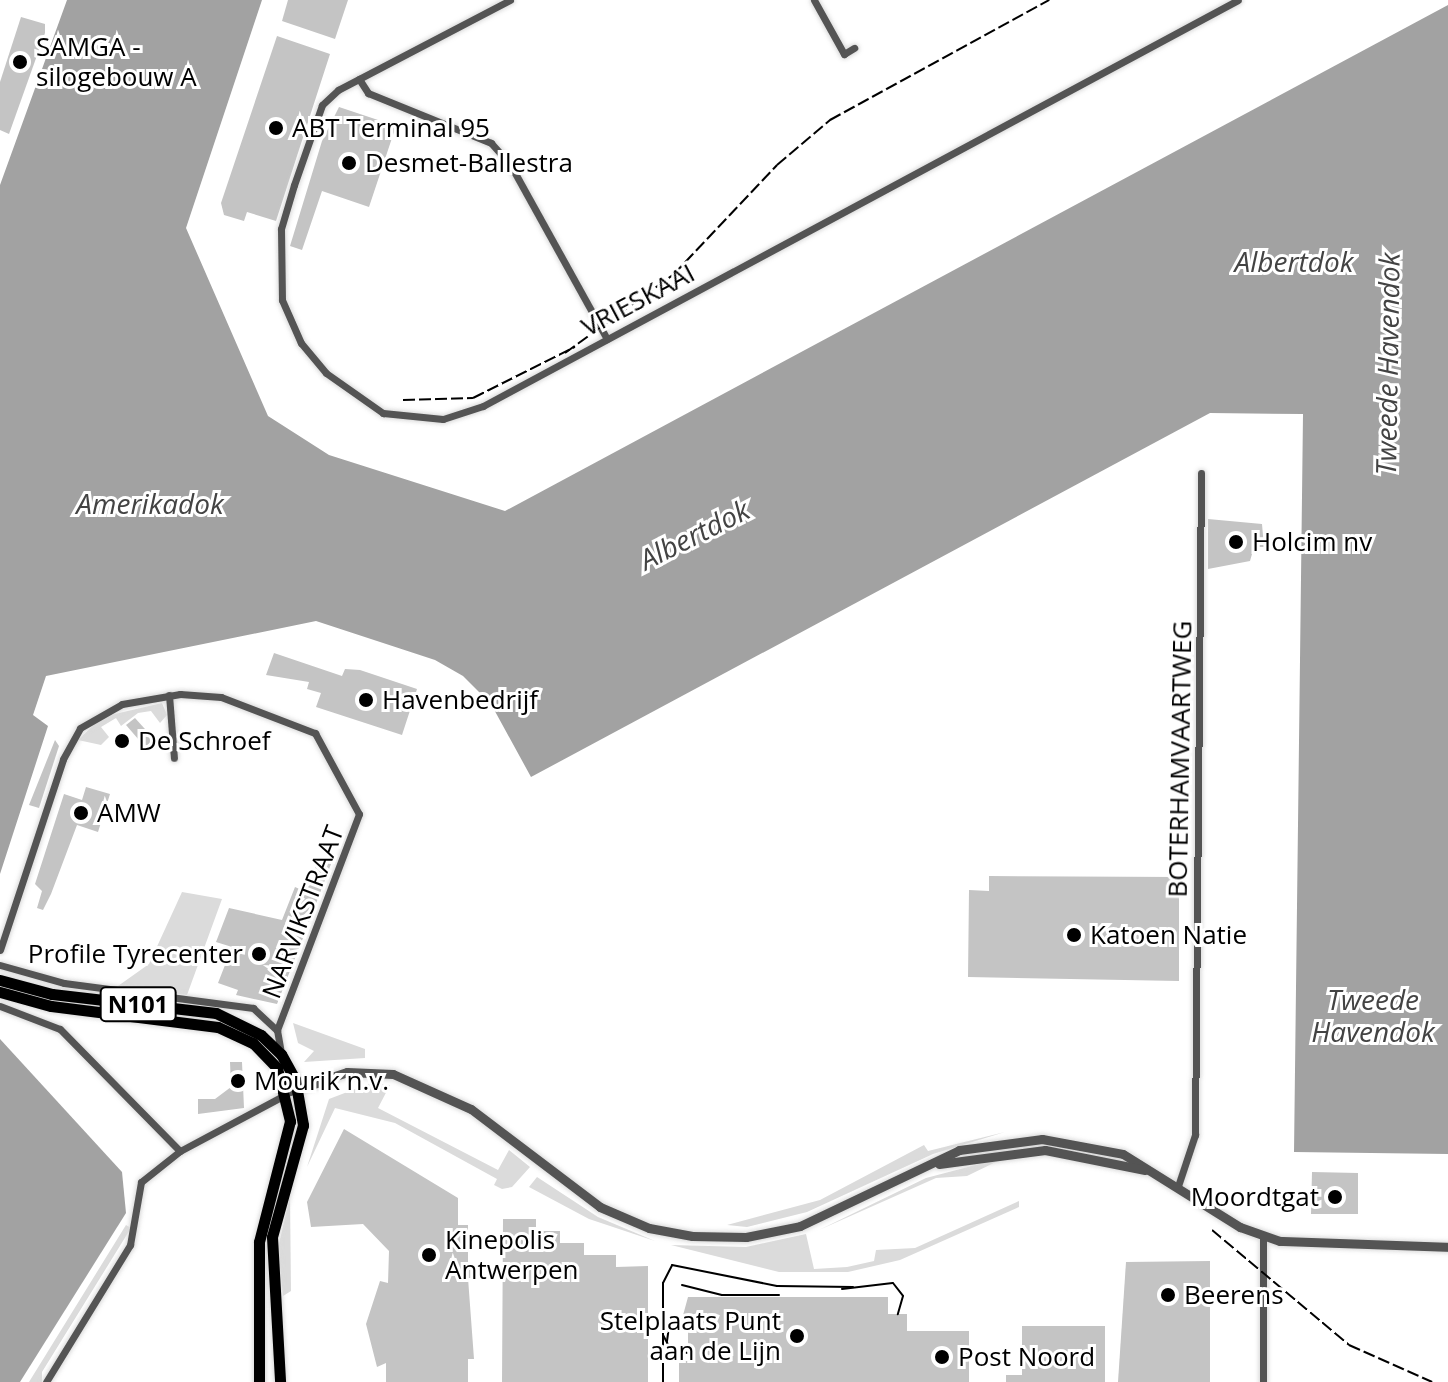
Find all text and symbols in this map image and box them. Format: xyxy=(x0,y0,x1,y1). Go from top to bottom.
place label: SAMGA - silogebouw A xyxy=(36,31,197,92)
marker: SAMGA - silogebouw A xyxy=(11,53,29,71)
place label: ABT Terminal 95 xyxy=(292,112,490,144)
marker: ABT Terminal 95 xyxy=(267,119,285,137)
place label: Desmet-Ballestra xyxy=(365,147,573,179)
marker: Desmet-Ballestra xyxy=(340,154,358,172)
water label: Albertdok xyxy=(1235,244,1353,278)
water label: Tweede Havendok xyxy=(1368,252,1406,476)
street label: VRIESKAAI xyxy=(576,257,700,343)
water label: Amerikadok xyxy=(76,486,224,520)
water label: Albertdok xyxy=(633,492,755,576)
place label: Holcim nv xyxy=(1252,526,1372,558)
marker: Holcim nv xyxy=(1227,533,1245,551)
street label: BOTERHAMVAARTWEG xyxy=(1162,620,1198,898)
place label: Havenbedrijf xyxy=(382,684,538,716)
marker: Havenbedrijf xyxy=(357,691,375,709)
place label: De Schroef xyxy=(138,725,270,757)
marker: De Schroef xyxy=(113,732,131,750)
place label: AMW xyxy=(97,797,161,829)
marker: AMW xyxy=(72,804,90,822)
street label: NARVIKSTRAAT xyxy=(256,821,350,1003)
place label: Katoen Natie xyxy=(1090,919,1247,951)
marker: Katoen Natie xyxy=(1065,926,1083,944)
place label: Profile Tyrecenter xyxy=(28,938,243,970)
marker: Profile Tyrecenter xyxy=(250,945,268,963)
water label: Tweede Havendok xyxy=(1311,982,1435,1048)
road number: N101 xyxy=(98,984,178,1024)
place label: Mourik n.v. xyxy=(254,1065,389,1097)
marker: Mourik n.v. xyxy=(229,1072,247,1090)
place label: Moordtgat xyxy=(1191,1181,1319,1213)
marker: Moordtgat xyxy=(1326,1188,1344,1206)
place label: Kinepolis Antwerpen xyxy=(445,1224,578,1286)
marker: Kinepolis Antwerpen xyxy=(420,1246,438,1264)
place label: Beerens xyxy=(1184,1279,1284,1311)
marker: Beerens xyxy=(1159,1286,1177,1304)
place label: Stelplaats Punt aan de Lijn xyxy=(600,1305,781,1366)
marker: Stelplaats Punt aan de Lijn xyxy=(788,1327,806,1345)
place label: Post Noord xyxy=(958,1341,1095,1373)
marker: Post Noord xyxy=(933,1348,951,1366)

